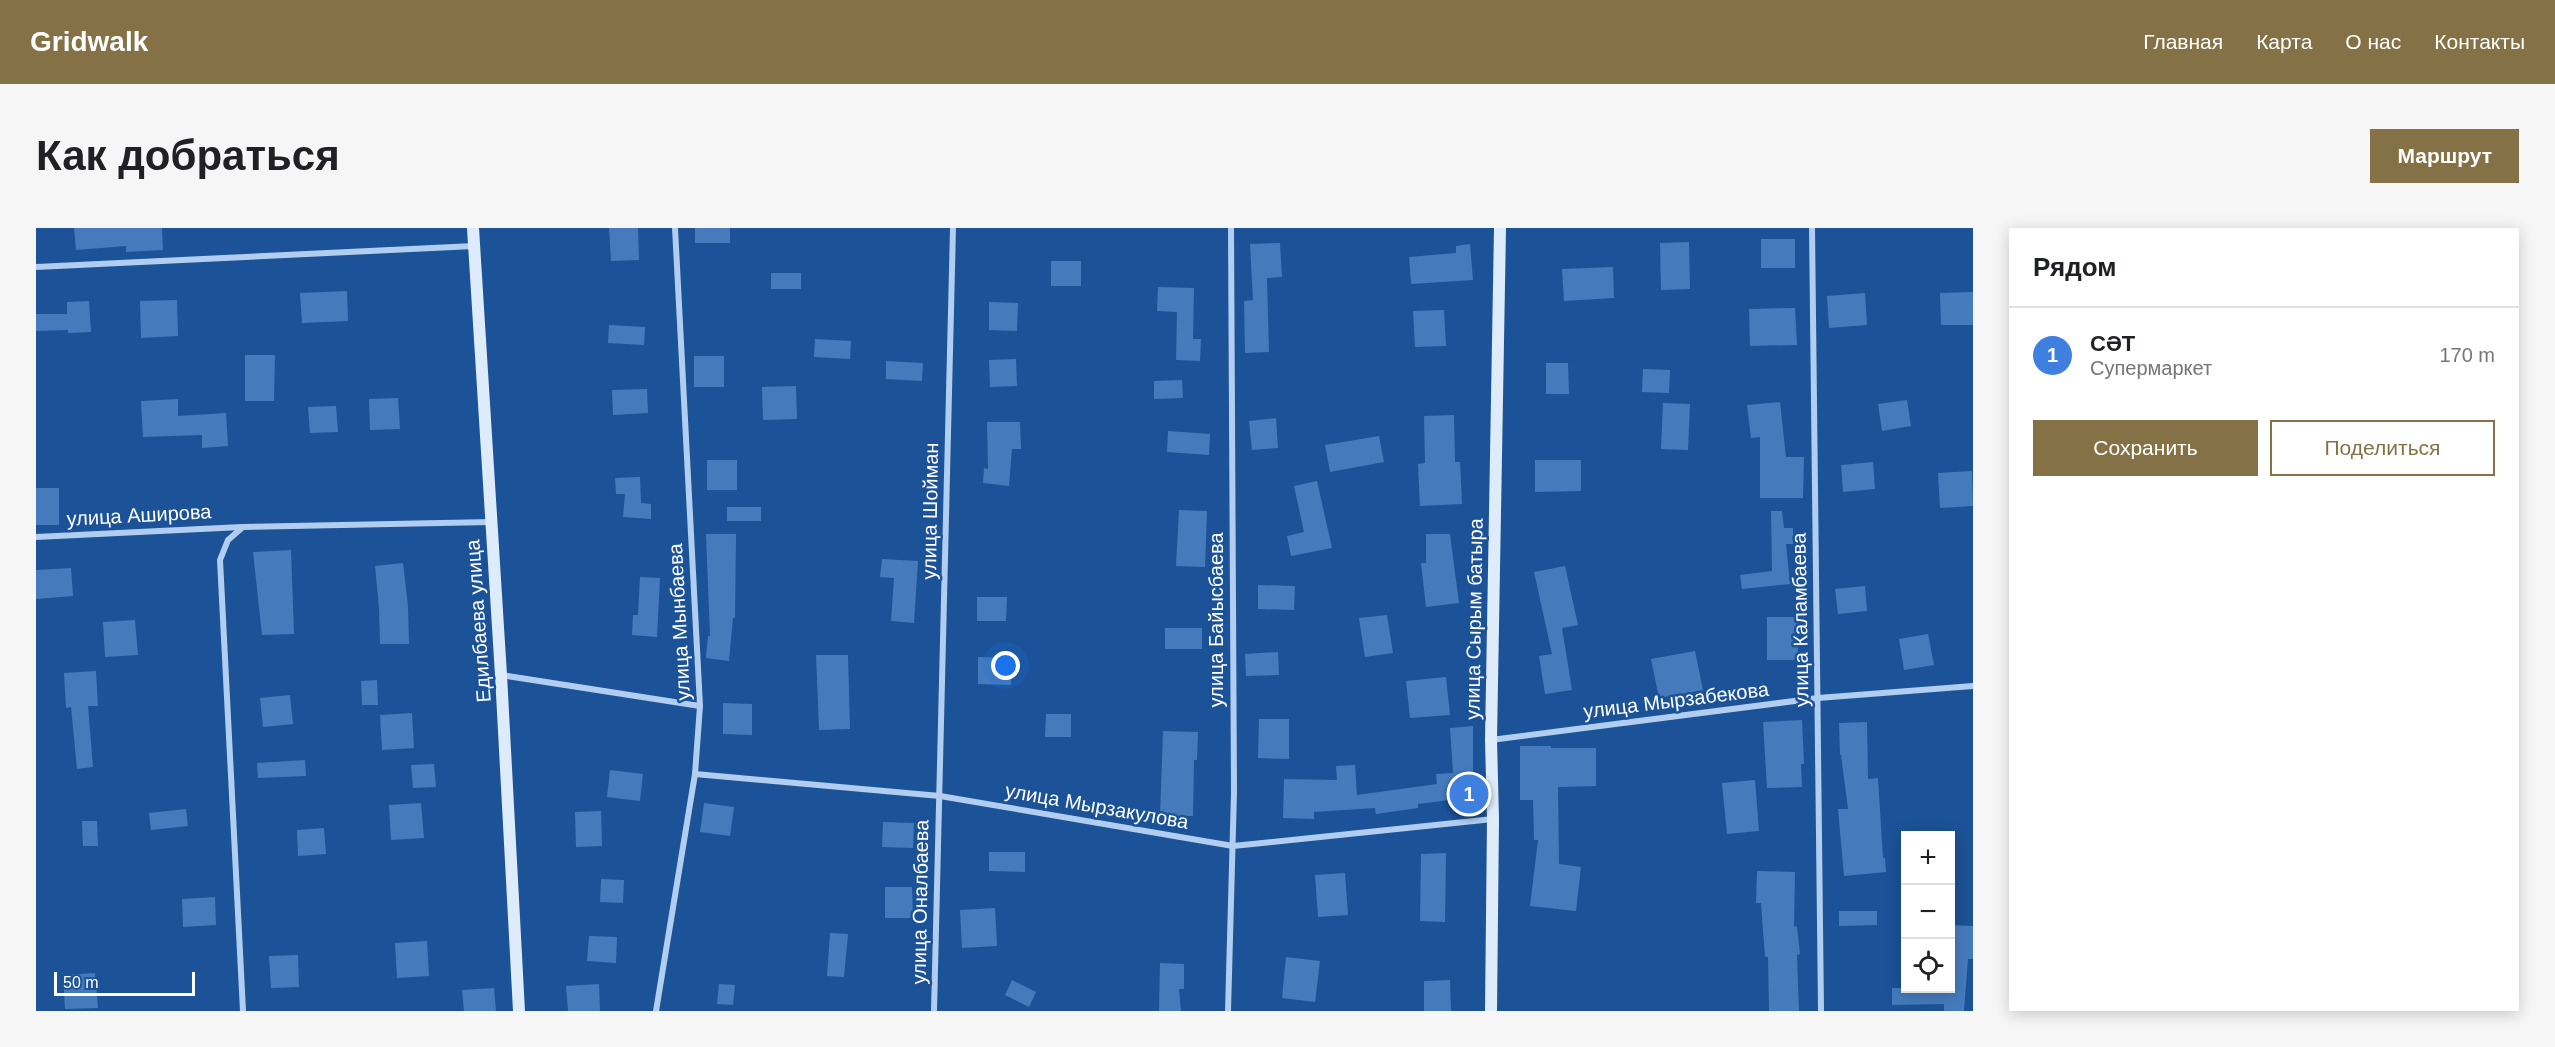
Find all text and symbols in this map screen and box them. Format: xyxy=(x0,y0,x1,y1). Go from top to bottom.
text: Gridwalk xyxy=(30,26,148,57)
text: Главная xyxy=(2143,30,2223,53)
text: Карта xyxy=(2256,30,2312,53)
text: О нас xyxy=(2345,30,2401,53)
text: Контакты xyxy=(2434,30,2525,53)
button: Маршрут xyxy=(2370,129,2519,183)
text: Как добраться xyxy=(36,132,340,179)
text: Рядом xyxy=(2033,252,2116,282)
text: СƏТ xyxy=(2090,331,2135,356)
text: 1 xyxy=(2047,344,2058,366)
text: 170 m xyxy=(2439,344,2495,366)
text: Супермаркет xyxy=(2090,357,2212,379)
button: Сохранить xyxy=(2033,420,2258,476)
button: Поделиться xyxy=(2270,420,2495,476)
street label: улица Шойман xyxy=(918,442,942,580)
street label: улица Аширова xyxy=(66,500,213,530)
street label: улица Сырым батыра xyxy=(1461,517,1487,720)
street label: улица Байысбаева xyxy=(1205,532,1227,708)
street label: улица Каламбаева xyxy=(1787,532,1813,707)
street label: Едилбаева улица xyxy=(461,538,495,703)
street label: улица Мынбаева xyxy=(664,542,694,701)
your location xyxy=(991,651,1020,680)
street label: улица Мырзабекова xyxy=(1582,678,1771,722)
pin: 1 xyxy=(1450,772,1488,816)
street label: улица Мырзакулова xyxy=(1004,779,1191,833)
street label: улица Оналбаева xyxy=(908,819,932,985)
map controls xyxy=(1901,831,1955,993)
button: + xyxy=(1901,831,1955,885)
button: − xyxy=(1901,885,1955,939)
button: locate xyxy=(1901,939,1955,993)
scale bar xyxy=(54,969,195,996)
text: 50 m xyxy=(63,974,99,991)

